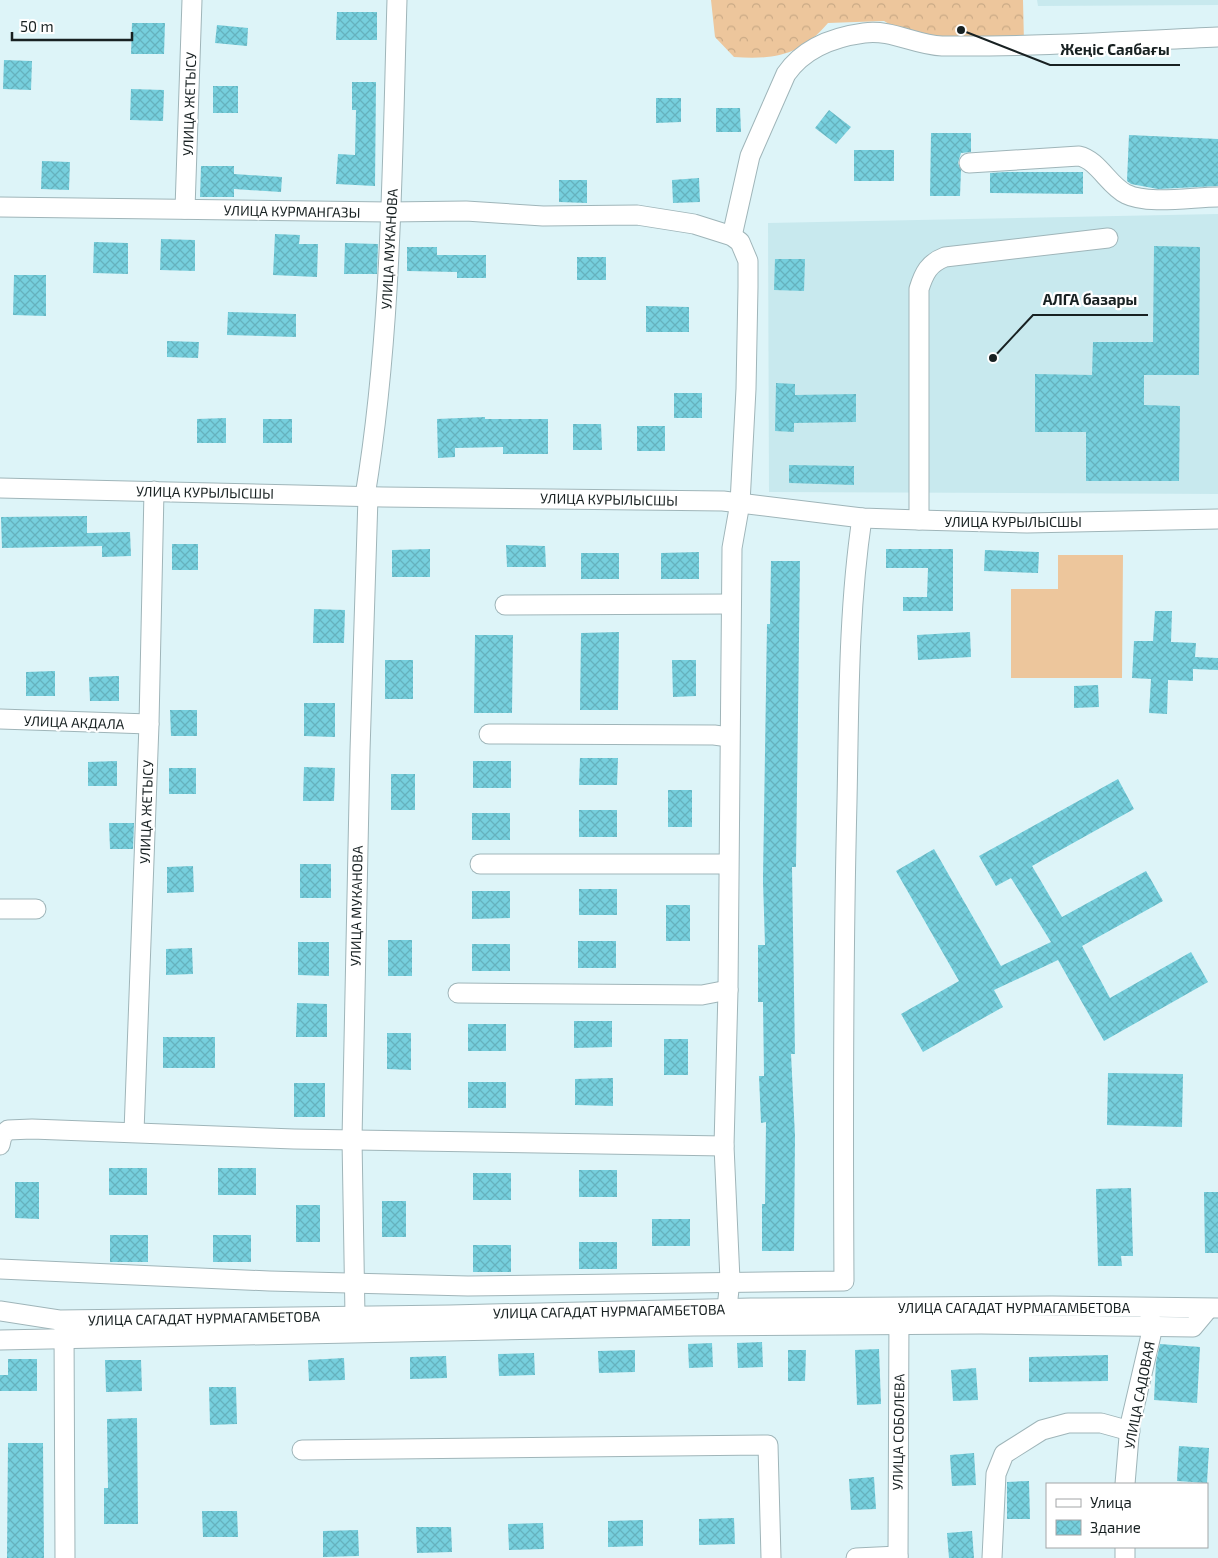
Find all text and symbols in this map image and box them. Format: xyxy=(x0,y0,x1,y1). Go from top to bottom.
scale bar xyxy=(12,10,132,42)
text: 50 m xyxy=(20,17,54,35)
callout: Жеңіс Саябағы xyxy=(1050,35,1180,65)
text: Жеңіс Саябағы xyxy=(1060,40,1170,58)
street label: УЛИЦА ЖЕТЫСУ xyxy=(179,52,199,156)
street label: УЛИЦА МУКАНОВА xyxy=(377,188,401,310)
street label: УЛИЦА КУРМАНГАЗЫ xyxy=(223,201,361,221)
callout: АЛГА базары xyxy=(1033,285,1148,315)
text: АЛГА базары xyxy=(1043,290,1137,308)
street label: УЛИЦА КУРЫЛЫСШЫ xyxy=(136,482,274,502)
street label: УЛИЦА КУРЫЛЫСШЫ xyxy=(540,489,678,509)
street label: УЛИЦА КУРЫЛЫСШЫ xyxy=(944,513,1082,530)
street label: УЛИЦА АКДАЛА xyxy=(23,712,125,732)
street label: УЛИЦА ЖЕТЫСУ xyxy=(136,760,156,864)
street label: УЛИЦА МУКАНОВА xyxy=(346,845,366,967)
street label: УЛИЦА САГАДАТ НУРМАГАМБЕТОВА xyxy=(898,1299,1130,1316)
street label: УЛИЦА САГАДАТ НУРМАГАМБЕТОВА xyxy=(493,1300,726,1322)
street label: УЛИЦА САГАДАТ НУРМАГАМБЕТОВА xyxy=(88,1307,321,1329)
street label: УЛИЦА САДОВАЯ xyxy=(1120,1340,1158,1450)
street label: УЛИЦА СОБОЛЕВА xyxy=(888,1373,908,1490)
legend xyxy=(1046,1483,1208,1548)
text: Улица xyxy=(1090,1493,1132,1511)
text: Здание xyxy=(1090,1518,1141,1536)

